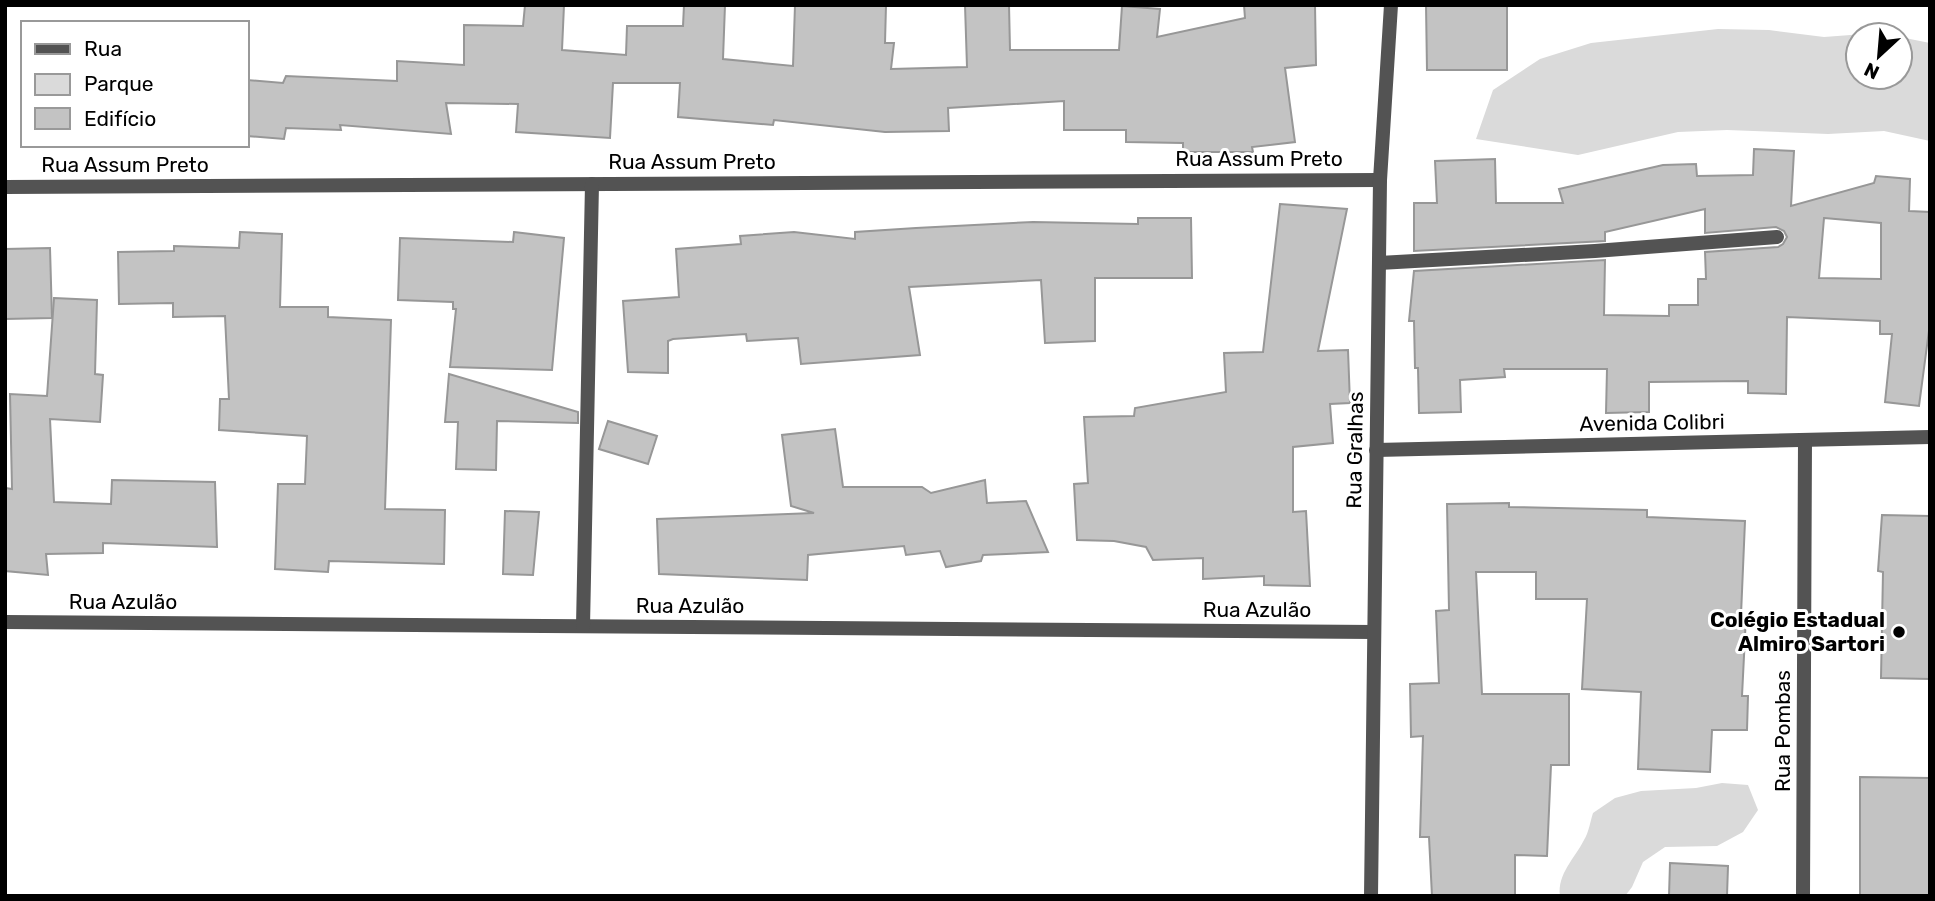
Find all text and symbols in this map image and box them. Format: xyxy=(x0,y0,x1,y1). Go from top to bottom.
legend xyxy=(21,21,248,147)
north arrow xyxy=(1844,21,1914,91)
text: Rua xyxy=(84,36,122,61)
text: N xyxy=(1861,57,1883,84)
text: Parque xyxy=(84,71,154,96)
text: Edifício xyxy=(84,106,156,131)
street label: Rua Assum Preto xyxy=(1175,146,1343,171)
street label: Rua Assum Preto xyxy=(608,149,776,174)
street label: Rua Assum Preto xyxy=(41,152,209,177)
street label: Rua Gralhas xyxy=(1341,391,1368,509)
street label: Avenida Colibri xyxy=(1579,409,1725,436)
street label: Rua Azulão xyxy=(69,589,177,614)
street label: Rua Azulão xyxy=(636,593,744,618)
street label: Rua Azulão xyxy=(1203,597,1311,622)
place label: Colégio Estadual Almiro Sartori xyxy=(1710,607,1885,656)
marker: Colégio Estadual Almiro Sartori xyxy=(1891,624,1907,640)
street label: Rua Pombas xyxy=(1770,670,1795,792)

